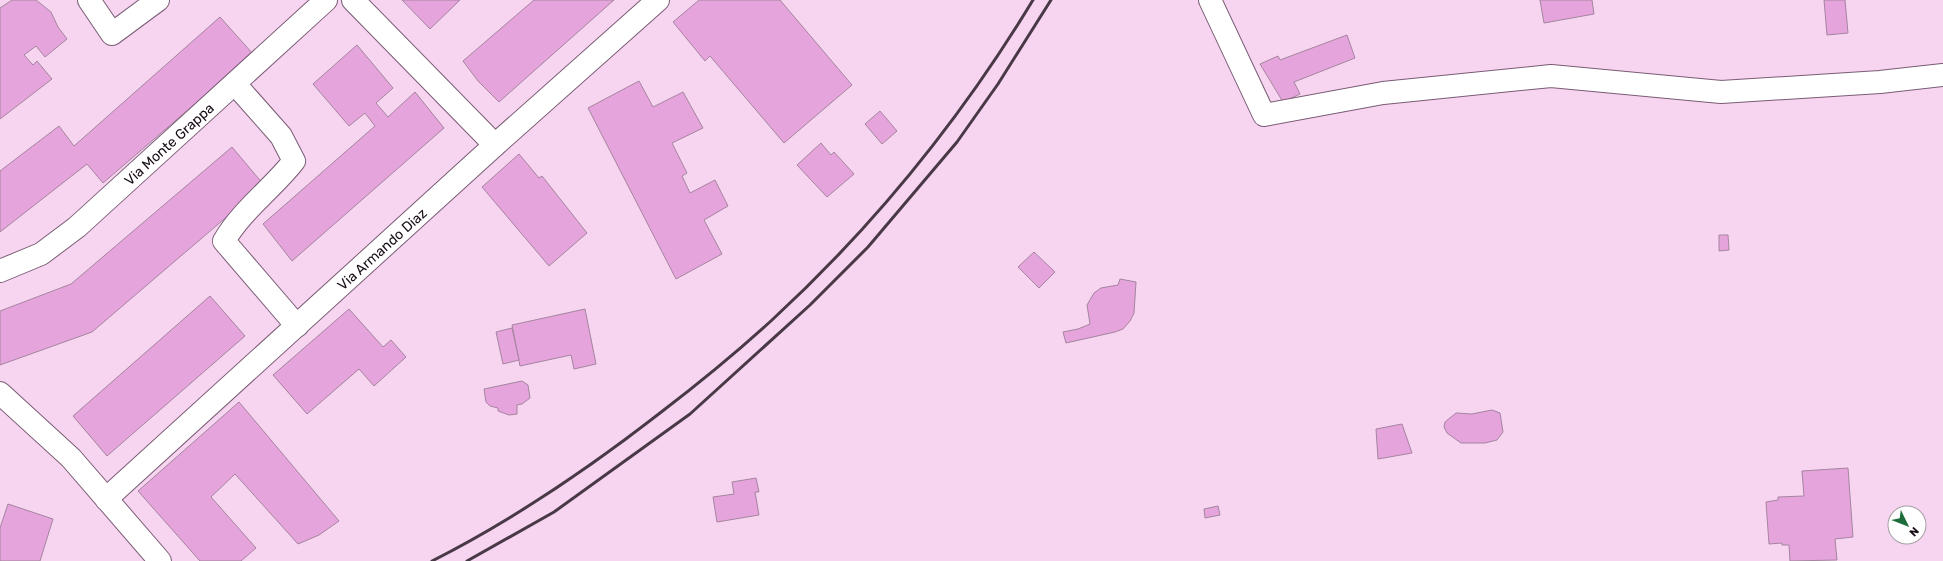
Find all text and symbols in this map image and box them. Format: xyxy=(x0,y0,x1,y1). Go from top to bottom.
street label: Via Monte Grappa xyxy=(121,100,218,189)
street label: Via Armando Diaz xyxy=(334,205,431,294)
north arrow xyxy=(1887,505,1927,545)
text: N xyxy=(1906,524,1921,539)

